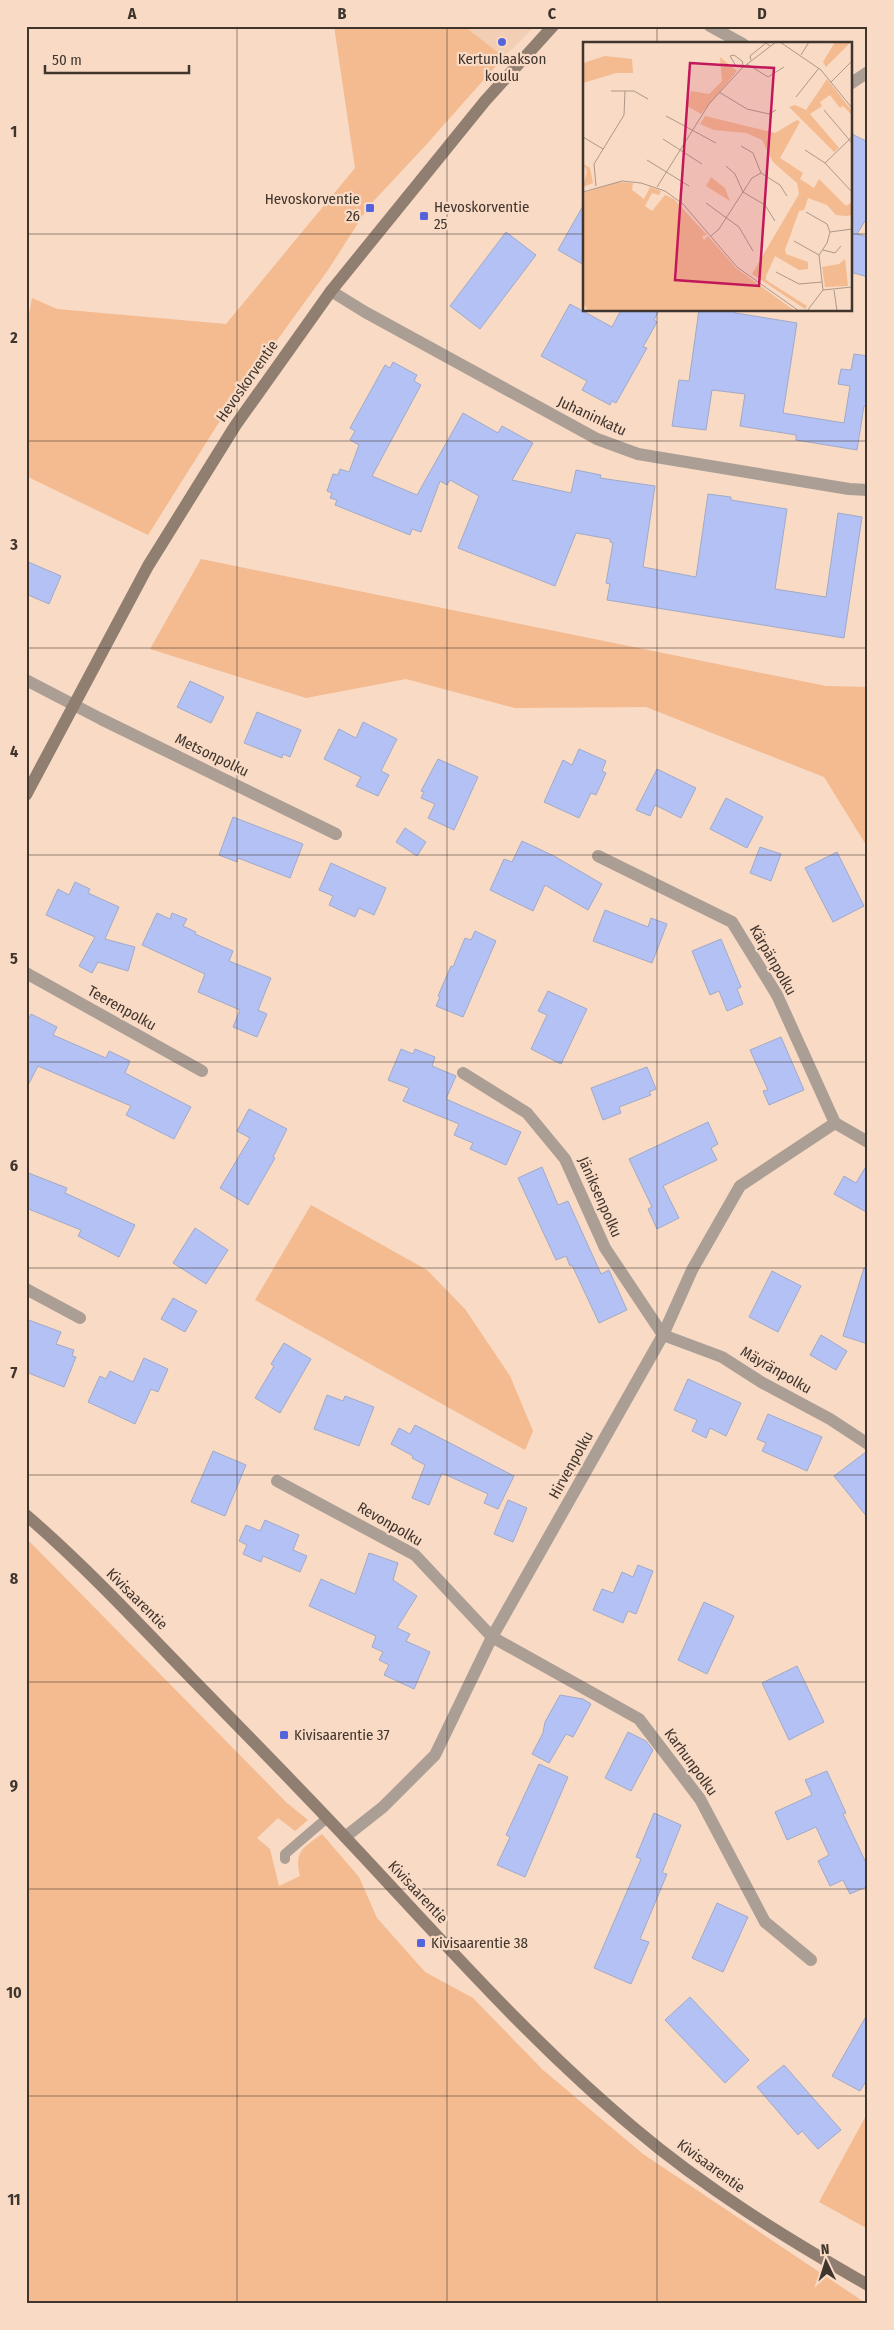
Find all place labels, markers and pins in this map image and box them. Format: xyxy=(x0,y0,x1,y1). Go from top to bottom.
marker: Kertunlaakson koulu xyxy=(496,36,508,48)
place label: Kertunlaakson koulu xyxy=(458,50,546,85)
place label: Hevoskorventie 26 xyxy=(265,190,360,225)
place label: Hevoskorventie 25 xyxy=(434,198,529,233)
marker: Hevoskorventie 26 xyxy=(364,202,376,214)
marker: Hevoskorventie 25 xyxy=(418,210,430,222)
place label: Kivisaarentie 37 xyxy=(294,1726,390,1744)
marker: Kivisaarentie 37 xyxy=(278,1729,290,1741)
place label: Kivisaarentie 38 xyxy=(431,1934,528,1952)
marker: Kivisaarentie 38 xyxy=(415,1937,427,1949)

